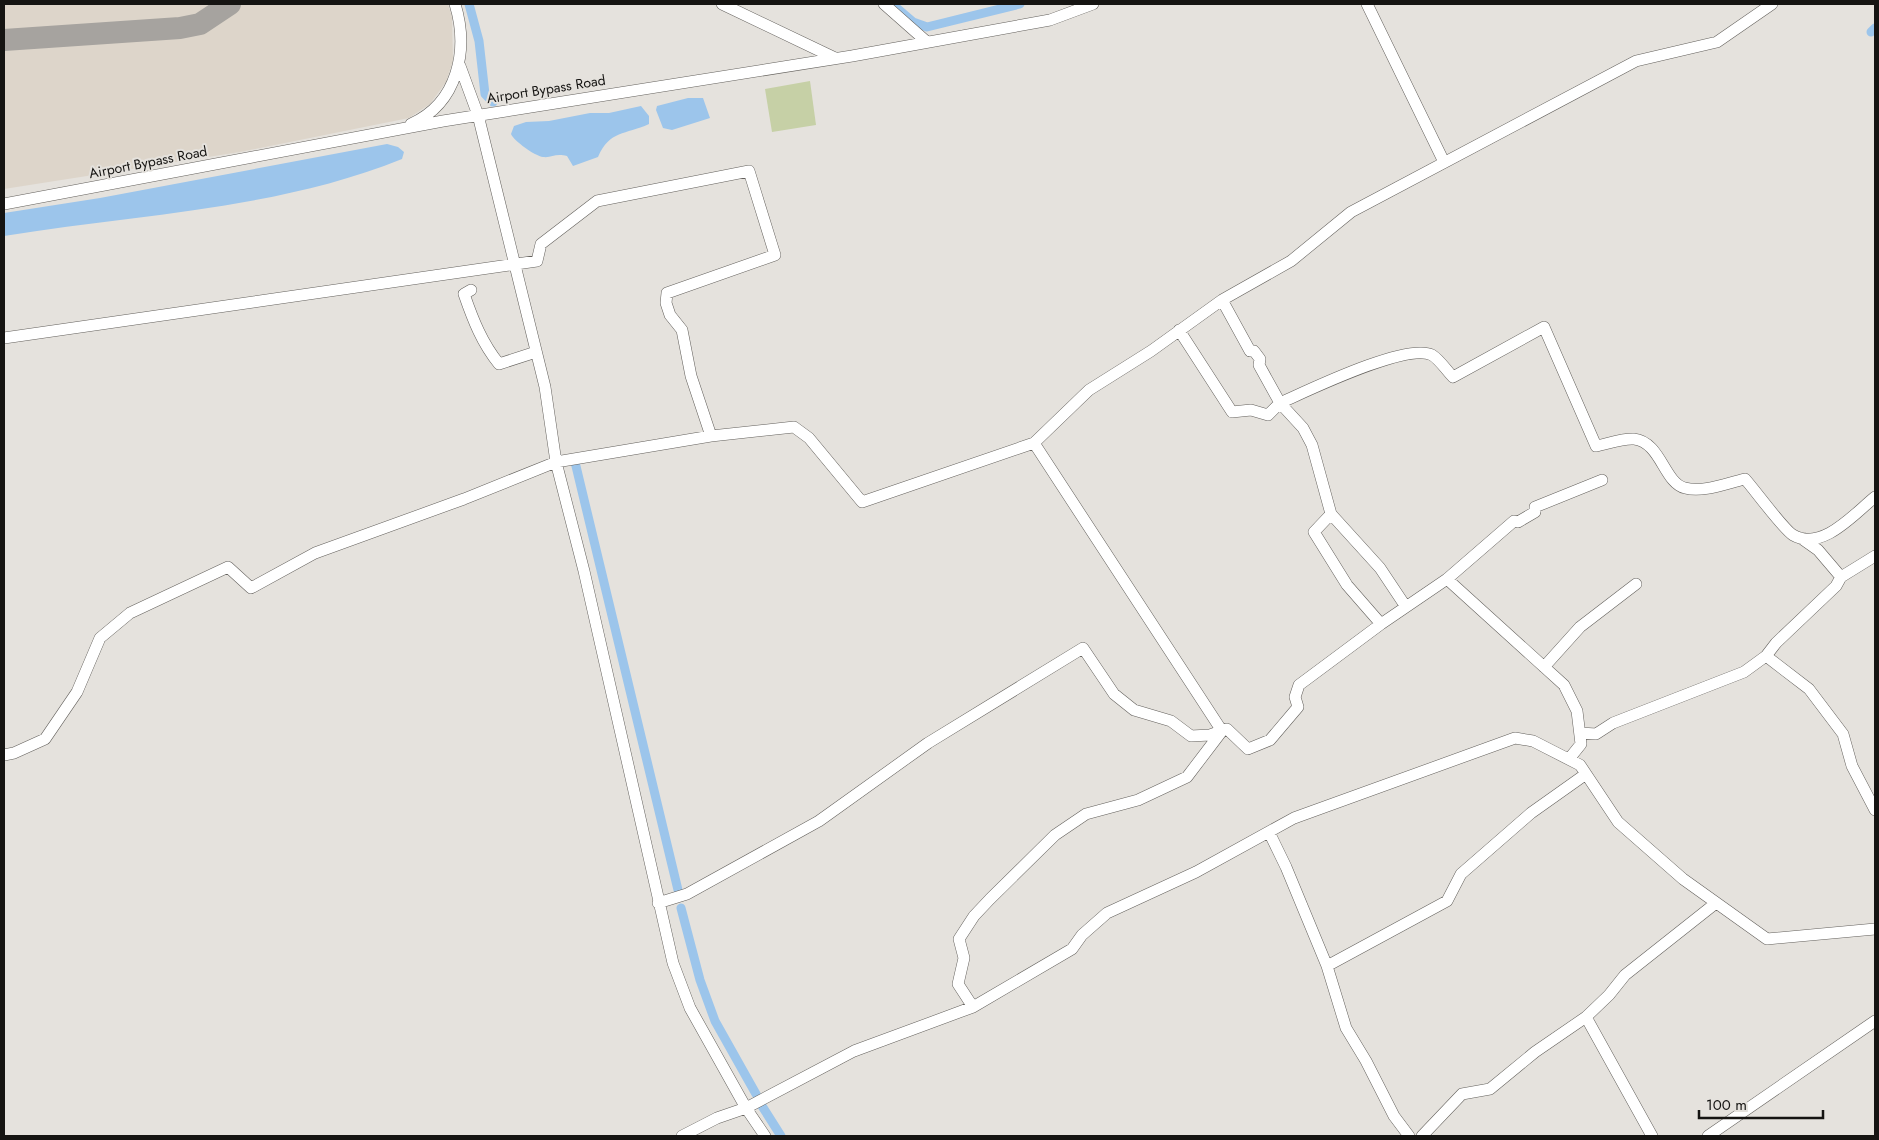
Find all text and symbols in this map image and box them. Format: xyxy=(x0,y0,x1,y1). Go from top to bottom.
street label: Airport Bypass Road xyxy=(485,70,607,108)
street label: Airport Bypass Road xyxy=(87,141,209,183)
scale bar xyxy=(1699,1088,1823,1120)
text: 100 m xyxy=(1706,1094,1747,1116)

